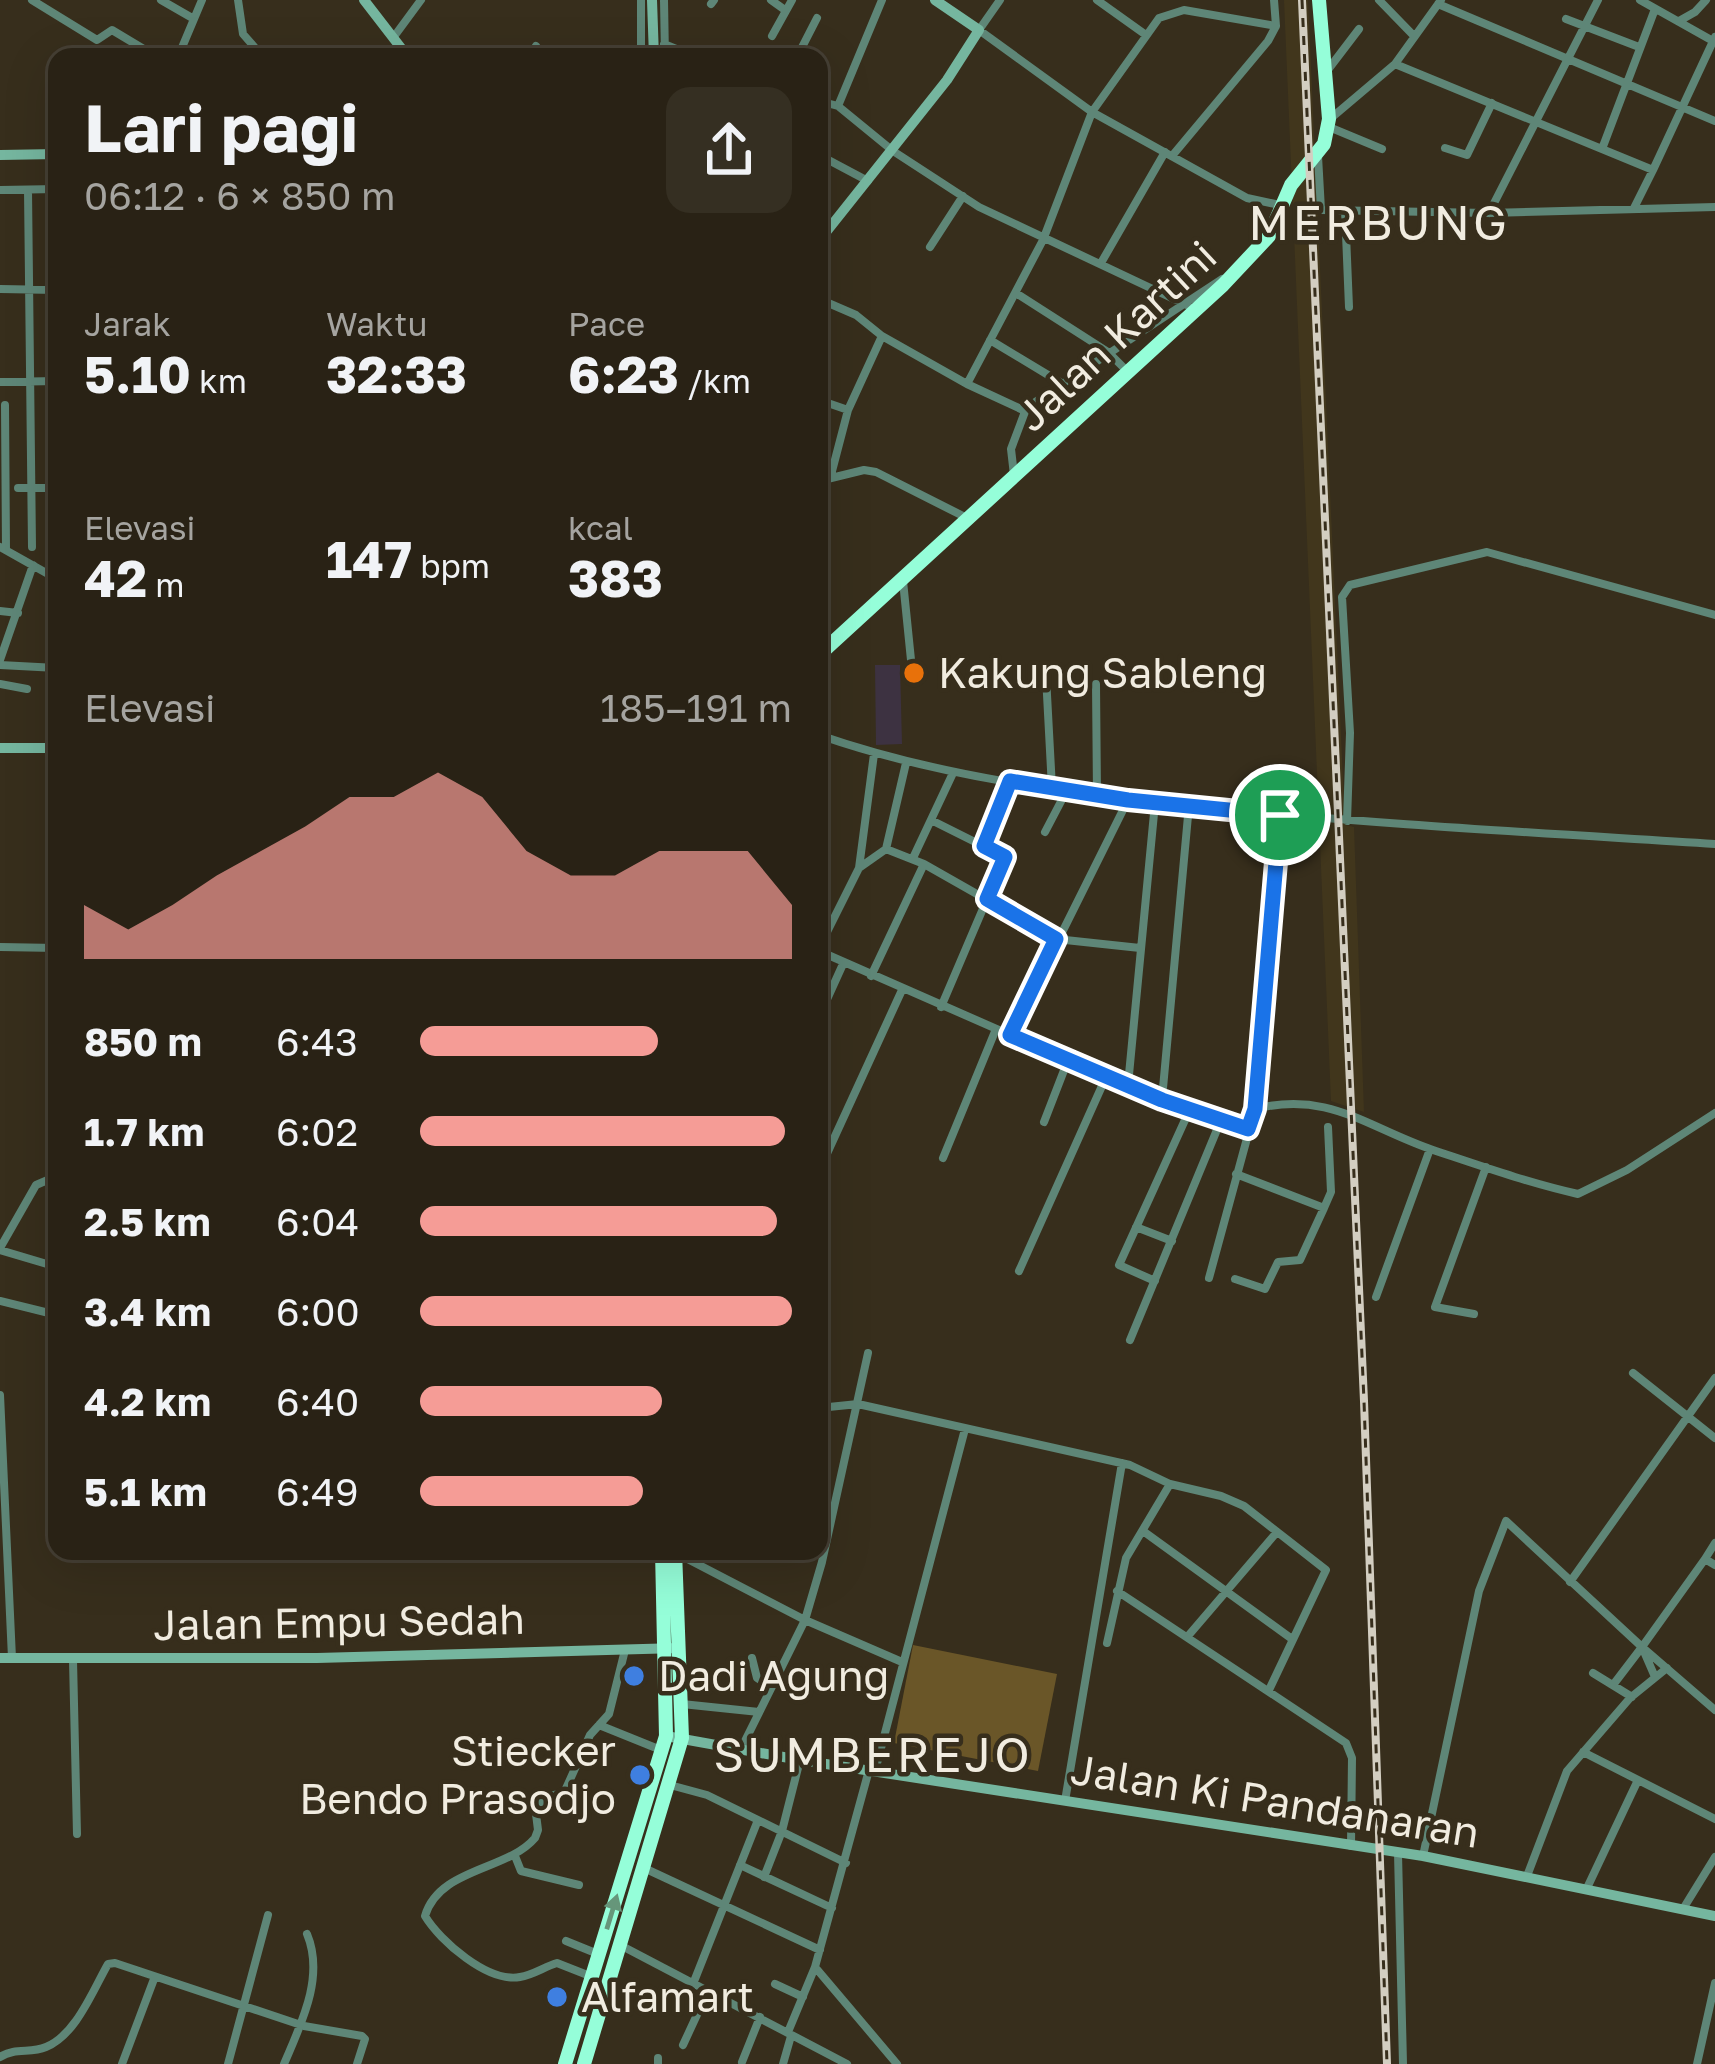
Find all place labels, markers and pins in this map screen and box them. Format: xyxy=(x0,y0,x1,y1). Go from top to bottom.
place label: Kakung Sableng xyxy=(938,647,1267,697)
marker: Kakung Sableng xyxy=(901,660,927,686)
pin xyxy=(1229,764,1331,866)
place label: Dadi Agung xyxy=(658,1650,889,1700)
marker: Dadi Agung xyxy=(621,1663,647,1689)
place label: Stiecker Bendo Prasodjo xyxy=(299,1725,616,1823)
marker: Stiecker Bendo Prasodjo xyxy=(627,1762,653,1788)
place label: Alfamart xyxy=(581,1971,754,2021)
marker: Alfamart xyxy=(544,1984,570,2010)

